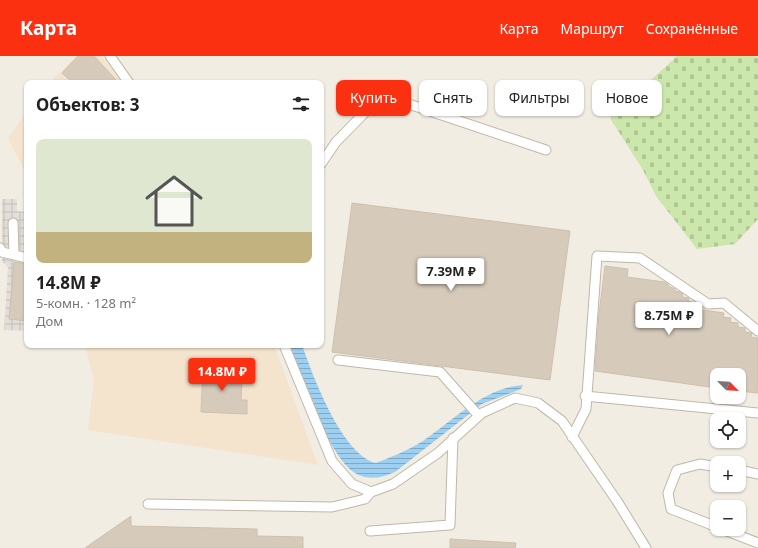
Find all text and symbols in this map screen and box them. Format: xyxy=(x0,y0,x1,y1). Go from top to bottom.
text: Карта xyxy=(20,15,77,41)
text: Карта xyxy=(499,19,538,38)
text: Маршрут xyxy=(560,19,624,38)
text: Сохранённые xyxy=(646,19,738,38)
chip: Купить xyxy=(336,80,411,116)
chip: Снять xyxy=(419,80,487,116)
chip: Фильтры xyxy=(495,80,584,116)
chip: Новое xyxy=(592,80,662,116)
text: Объектов: 3 xyxy=(36,93,139,116)
icon: filters xyxy=(290,93,312,115)
icon: home xyxy=(138,165,210,237)
pin: 7.39M ₽ xyxy=(414,258,488,292)
text: 7.39M ₽ xyxy=(426,262,476,280)
text: 14.8M ₽ xyxy=(36,271,101,294)
text: 5-комн. · 128 m² xyxy=(36,294,136,312)
pin: 8.75M ₽ xyxy=(632,302,706,336)
text: 8.75M ₽ xyxy=(644,306,694,324)
text: Дом xyxy=(36,312,63,330)
pin: 14.8M ₽ xyxy=(185,358,259,392)
text: 14.8M ₽ xyxy=(197,362,247,380)
north arrow xyxy=(710,368,746,404)
map controls xyxy=(710,368,746,536)
button: locate xyxy=(710,412,746,448)
button: + xyxy=(710,456,746,492)
button: − xyxy=(710,500,746,536)

